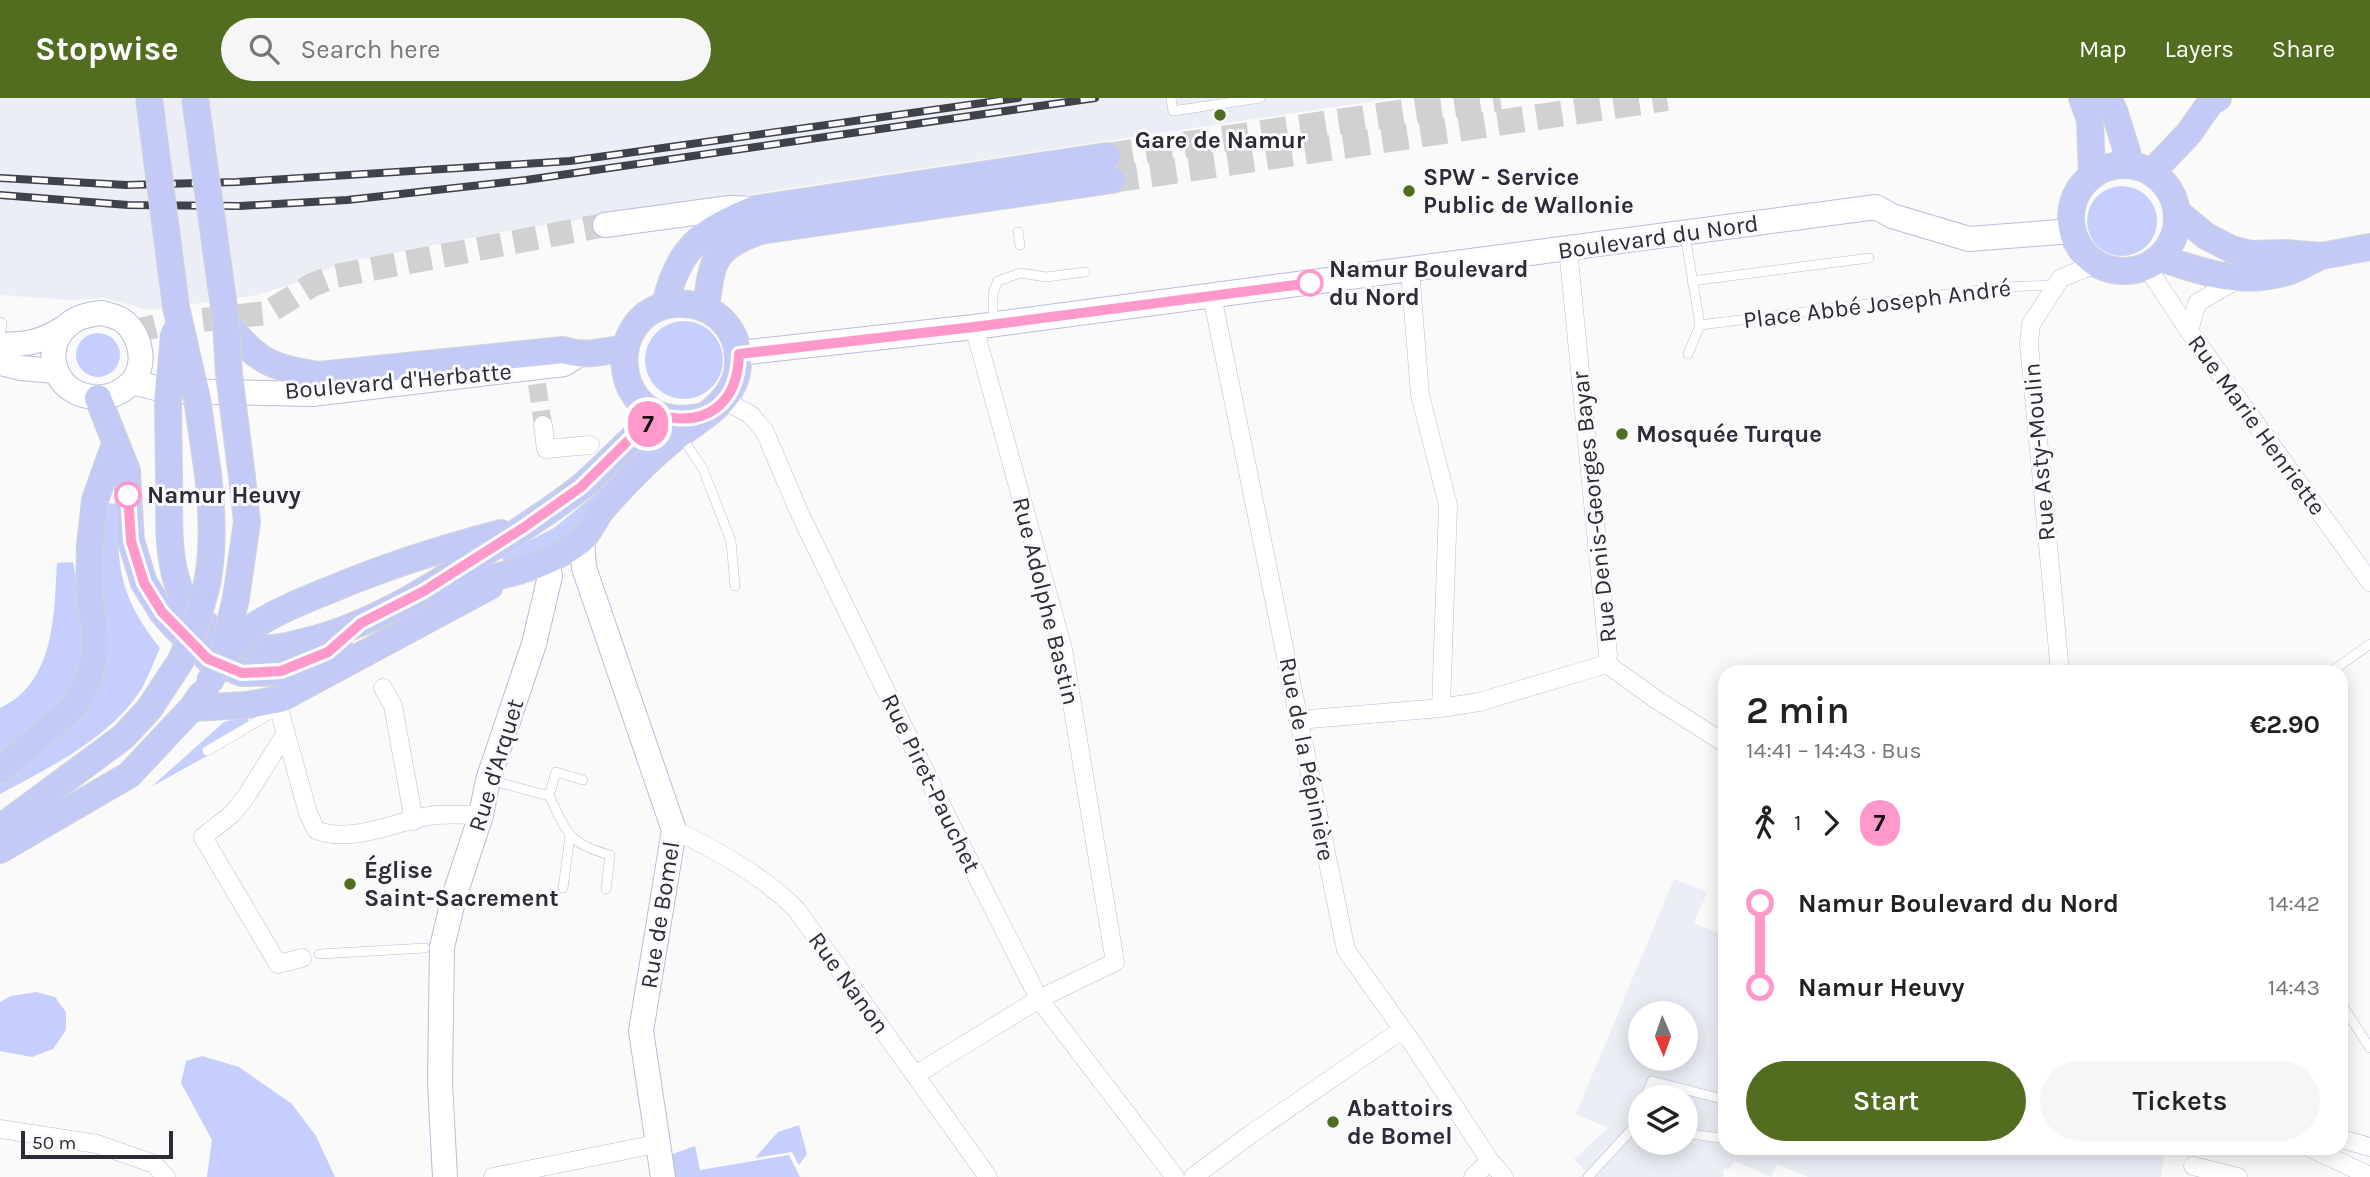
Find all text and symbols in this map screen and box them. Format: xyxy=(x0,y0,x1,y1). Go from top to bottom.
search box xyxy=(221,18,711,81)
text: Stopwise xyxy=(35,30,179,68)
icon: search xyxy=(245,30,283,68)
text: Search here xyxy=(301,34,440,65)
text: Map xyxy=(2079,35,2127,63)
text: Layers xyxy=(2165,35,2234,63)
text: Share xyxy=(2272,35,2335,63)
marker: Gare de Namur xyxy=(1212,107,1228,123)
place label: Gare de Namur xyxy=(1135,126,1306,154)
place label: SPW - Service Public de Wallonie xyxy=(1423,163,1634,219)
marker: SPW - Service Public de Wallonie xyxy=(1401,183,1417,199)
street label: Boulevard du Nord xyxy=(1556,209,1760,265)
place label: Namur Boulevard du Nord xyxy=(1329,255,1528,311)
marker: Namur Boulevard du Nord xyxy=(1297,270,1323,296)
street label: Place Abbé Joseph André xyxy=(1742,274,2012,334)
street label: Rue Marie Henriette xyxy=(2182,329,2332,521)
street label: Boulevard d'Herbatte xyxy=(283,357,513,405)
street label: Rue Asty-Moulin xyxy=(2017,362,2061,542)
street label: Rue Denis-Georges Bayar xyxy=(1566,370,1622,644)
line badge: 7 xyxy=(625,401,671,447)
text: 7 xyxy=(642,410,654,438)
place label: Mosquée Turque xyxy=(1636,420,1822,448)
marker: Mosquée Turque xyxy=(1614,426,1630,442)
place label: Namur Heuvy xyxy=(147,481,301,509)
marker: Namur Heuvy xyxy=(115,482,141,508)
street label: Rue Adolphe Bastin xyxy=(1007,494,1085,708)
street label: Rue de la Pépinière xyxy=(1274,655,1340,863)
text: 2 min xyxy=(1746,688,1850,733)
street label: Rue Piret-Pauchet xyxy=(876,689,986,877)
street label: Rue d'Arquet xyxy=(463,695,529,835)
text: €2.90 xyxy=(2250,709,2320,740)
text: 14:41 – 14:43 · Bus xyxy=(1746,737,1922,764)
icon: walk xyxy=(1746,804,1784,842)
icon: forward xyxy=(1812,804,1850,842)
text: 1 xyxy=(1794,809,1802,836)
text: 7 xyxy=(1874,809,1886,837)
street label: Rue de Bomel xyxy=(635,839,685,991)
place label: Église Saint-Sacrement xyxy=(364,854,559,912)
marker: Église Saint-Sacrement xyxy=(342,876,358,892)
text: Namur Boulevard du Nord xyxy=(1798,888,2119,919)
text: 14:42 xyxy=(2268,890,2320,917)
street label: Rue Nanon xyxy=(803,927,895,1039)
text: Namur Heuvy xyxy=(1798,972,1965,1003)
text: 14:43 xyxy=(2268,974,2320,1001)
north arrow xyxy=(1628,1001,1698,1071)
map controls xyxy=(1628,1001,1698,1155)
button: Start xyxy=(1746,1061,2026,1141)
button: Tickets xyxy=(2040,1061,2320,1141)
button: layers xyxy=(1628,1085,1698,1155)
place label: Abattoirs de Bomel xyxy=(1347,1094,1453,1150)
marker: Abattoirs de Bomel xyxy=(1325,1114,1341,1130)
scale bar xyxy=(21,1128,173,1160)
text: 50 m xyxy=(32,1132,76,1154)

